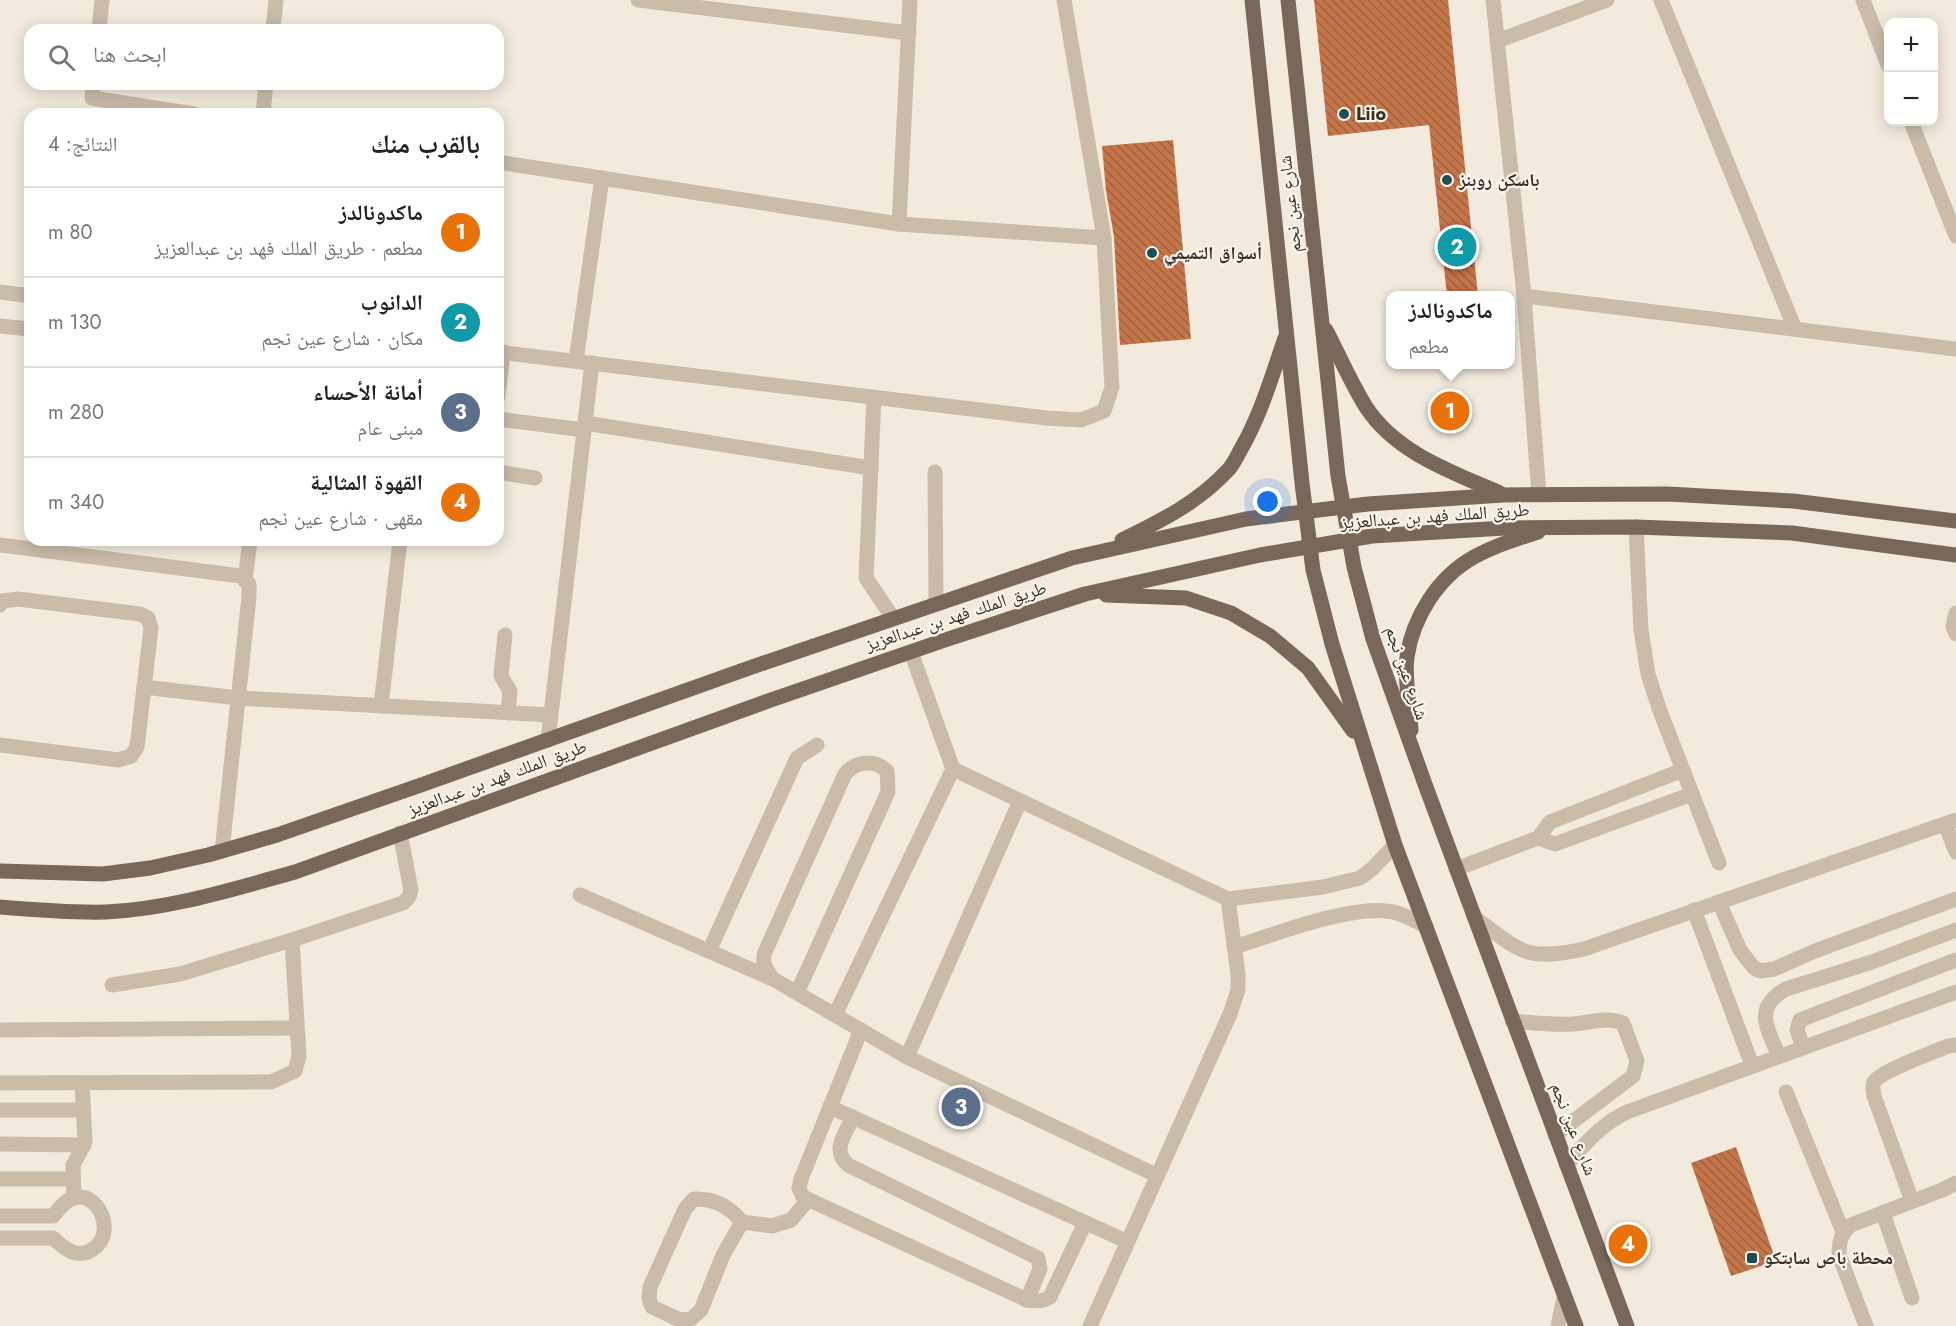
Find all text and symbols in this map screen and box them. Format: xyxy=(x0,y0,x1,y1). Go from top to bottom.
map controls xyxy=(1884,18,1938,126)
button: + xyxy=(1884,18,1938,72)
search box xyxy=(24,24,504,90)
text: ابحث هنا xyxy=(93,38,167,70)
icon: search xyxy=(45,41,78,74)
button: − xyxy=(1884,72,1938,126)
place label: Liio xyxy=(1356,101,1386,127)
marker: Liio xyxy=(1337,107,1351,121)
text: بالقرب منك xyxy=(371,125,480,163)
text: النتائج: 4 xyxy=(48,130,118,159)
street label: شارع عين نجم xyxy=(1272,154,1308,254)
place label: باسكن روبنز xyxy=(1458,167,1539,193)
marker: باسكن روبنز xyxy=(1440,173,1454,187)
text: ماكدونالدز xyxy=(339,196,423,228)
text: 80 m xyxy=(48,218,93,247)
text: 1 xyxy=(455,218,466,247)
pin: 2 xyxy=(1438,224,1476,270)
text: مطعم · طريق الملك فهد بن عبدالعزيز xyxy=(154,234,423,263)
place label: أسواق التميمي xyxy=(1164,240,1262,267)
marker: أسواق التميمي xyxy=(1145,246,1159,260)
text: الدانوب xyxy=(361,286,423,318)
popup xyxy=(1386,291,1515,369)
text: ماكدونالدز xyxy=(1408,294,1493,326)
text: 130 m xyxy=(48,308,102,337)
text: 2 xyxy=(454,308,467,337)
text: مكان · شارع عين نجم xyxy=(262,324,423,353)
text: مطعم xyxy=(1408,332,1449,361)
text: أمانة الأحساء xyxy=(313,376,423,408)
pin: 1 xyxy=(1430,388,1470,434)
text: 280 m xyxy=(48,398,104,427)
text: 3 xyxy=(454,398,467,427)
text: مبنى عام xyxy=(358,414,423,443)
text: القهوة المثالية xyxy=(310,466,423,498)
your location xyxy=(1253,487,1282,516)
text: 340 m xyxy=(48,488,104,517)
text: 4 xyxy=(454,488,467,517)
street label: طريق الملك فهد بن عبدالعزيز xyxy=(1339,496,1530,536)
text: مقهى · شارع عين نجم xyxy=(258,504,423,533)
street label: طريق الملك فهد بن عبدالعزيز xyxy=(861,574,1050,658)
street label: شارع عين نجم xyxy=(1379,623,1435,723)
street label: طريق الملك فهد بن عبدالعزيز xyxy=(403,733,590,823)
street label: شارع عين نجم xyxy=(1544,1079,1604,1179)
pin: 3 xyxy=(942,1084,980,1130)
pin: 4 xyxy=(1608,1222,1648,1266)
place label: محطة باص سابتكو xyxy=(1764,1245,1893,1271)
marker: محطة باص سابتكو xyxy=(1745,1251,1759,1265)

